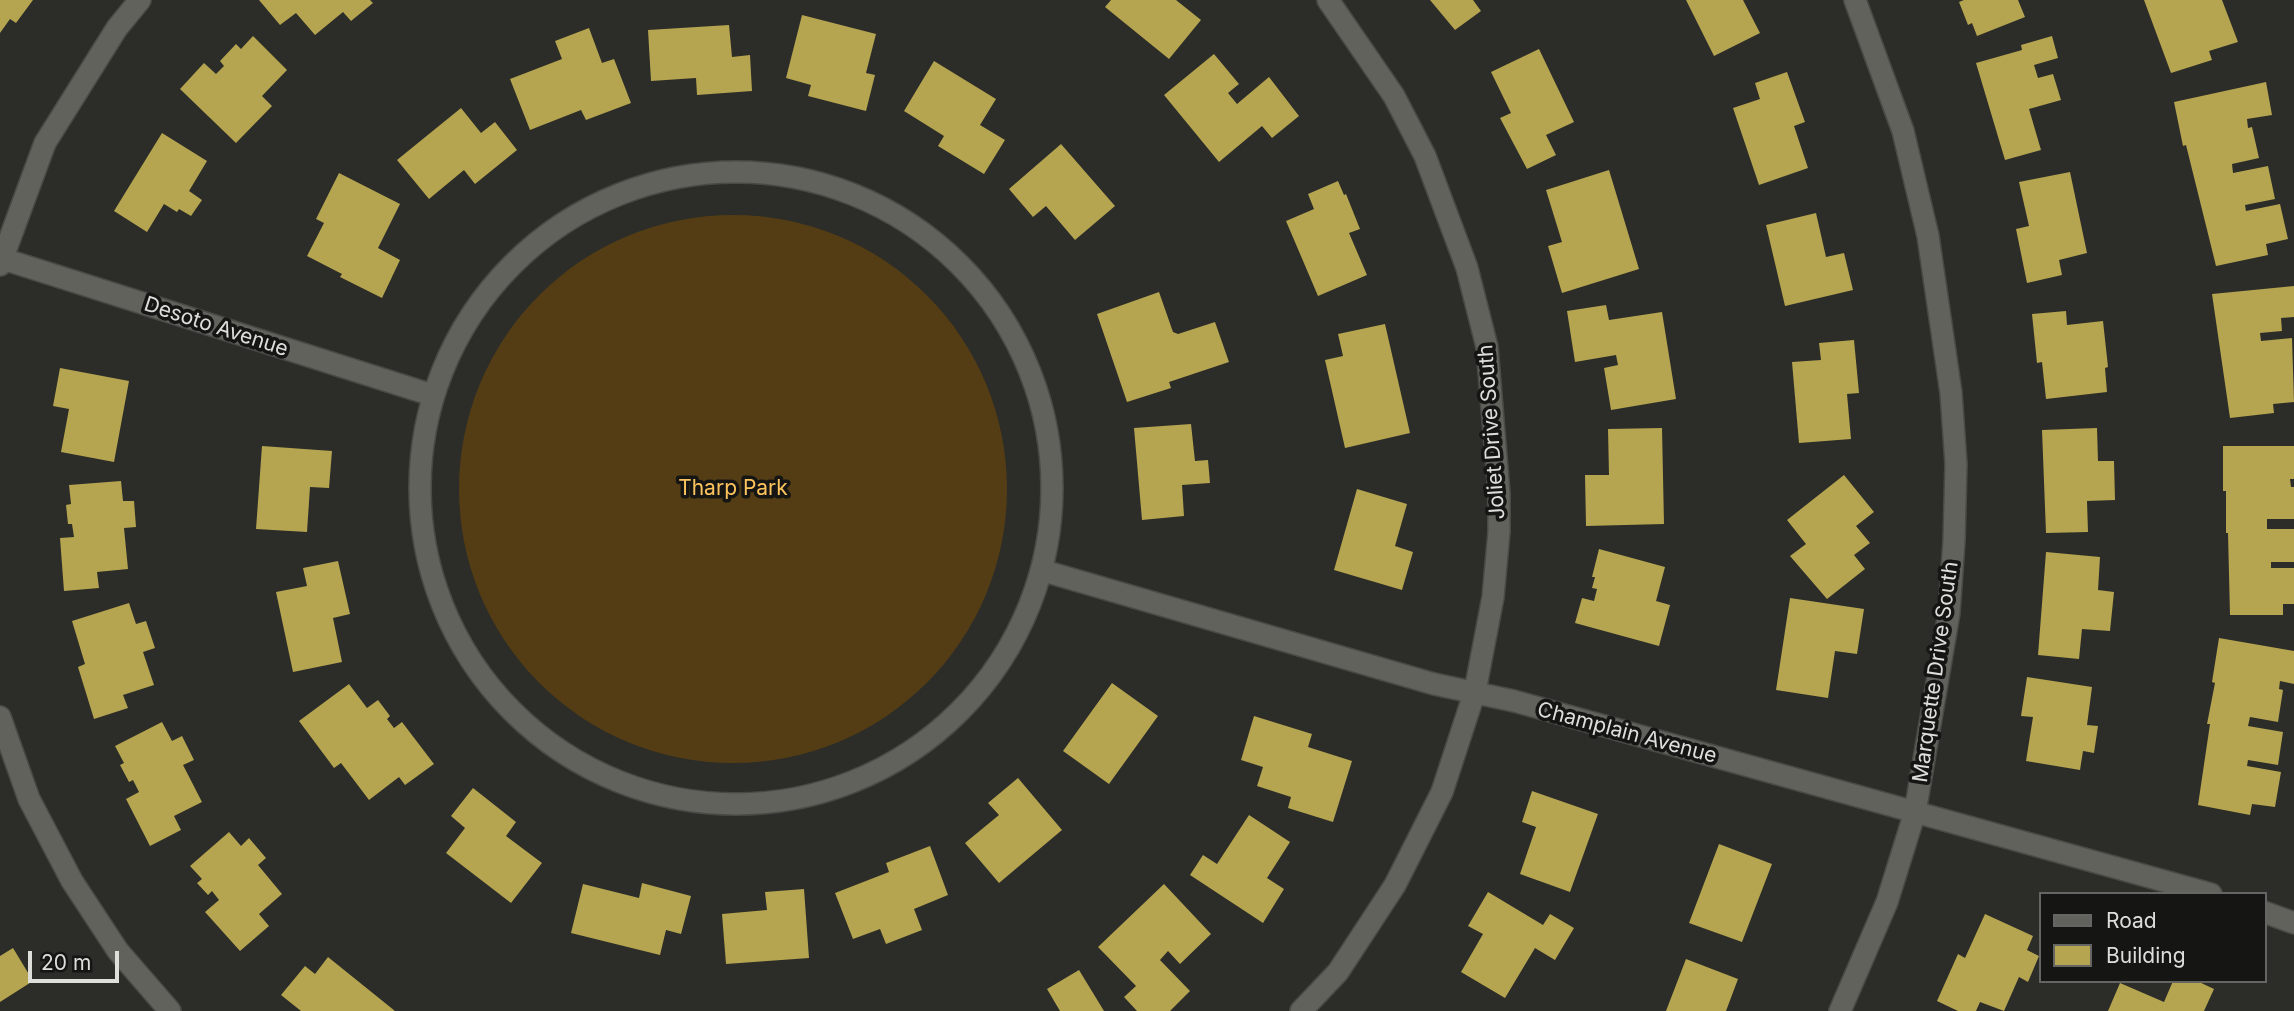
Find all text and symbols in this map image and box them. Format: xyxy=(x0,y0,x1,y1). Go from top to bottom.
street label: Desoto Avenue xyxy=(141,292,291,362)
street label: Joliet Drive South xyxy=(1473,344,1511,520)
park label: Tharp Park xyxy=(678,476,788,502)
street label: Marquette Drive South xyxy=(1908,560,1964,784)
street label: Champlain Avenue xyxy=(1534,697,1720,769)
legend xyxy=(2038,892,2266,983)
text: Road xyxy=(2106,908,2157,933)
scale bar xyxy=(32,937,122,981)
text: Building xyxy=(2106,943,2186,968)
text: 20 m xyxy=(41,950,91,975)

